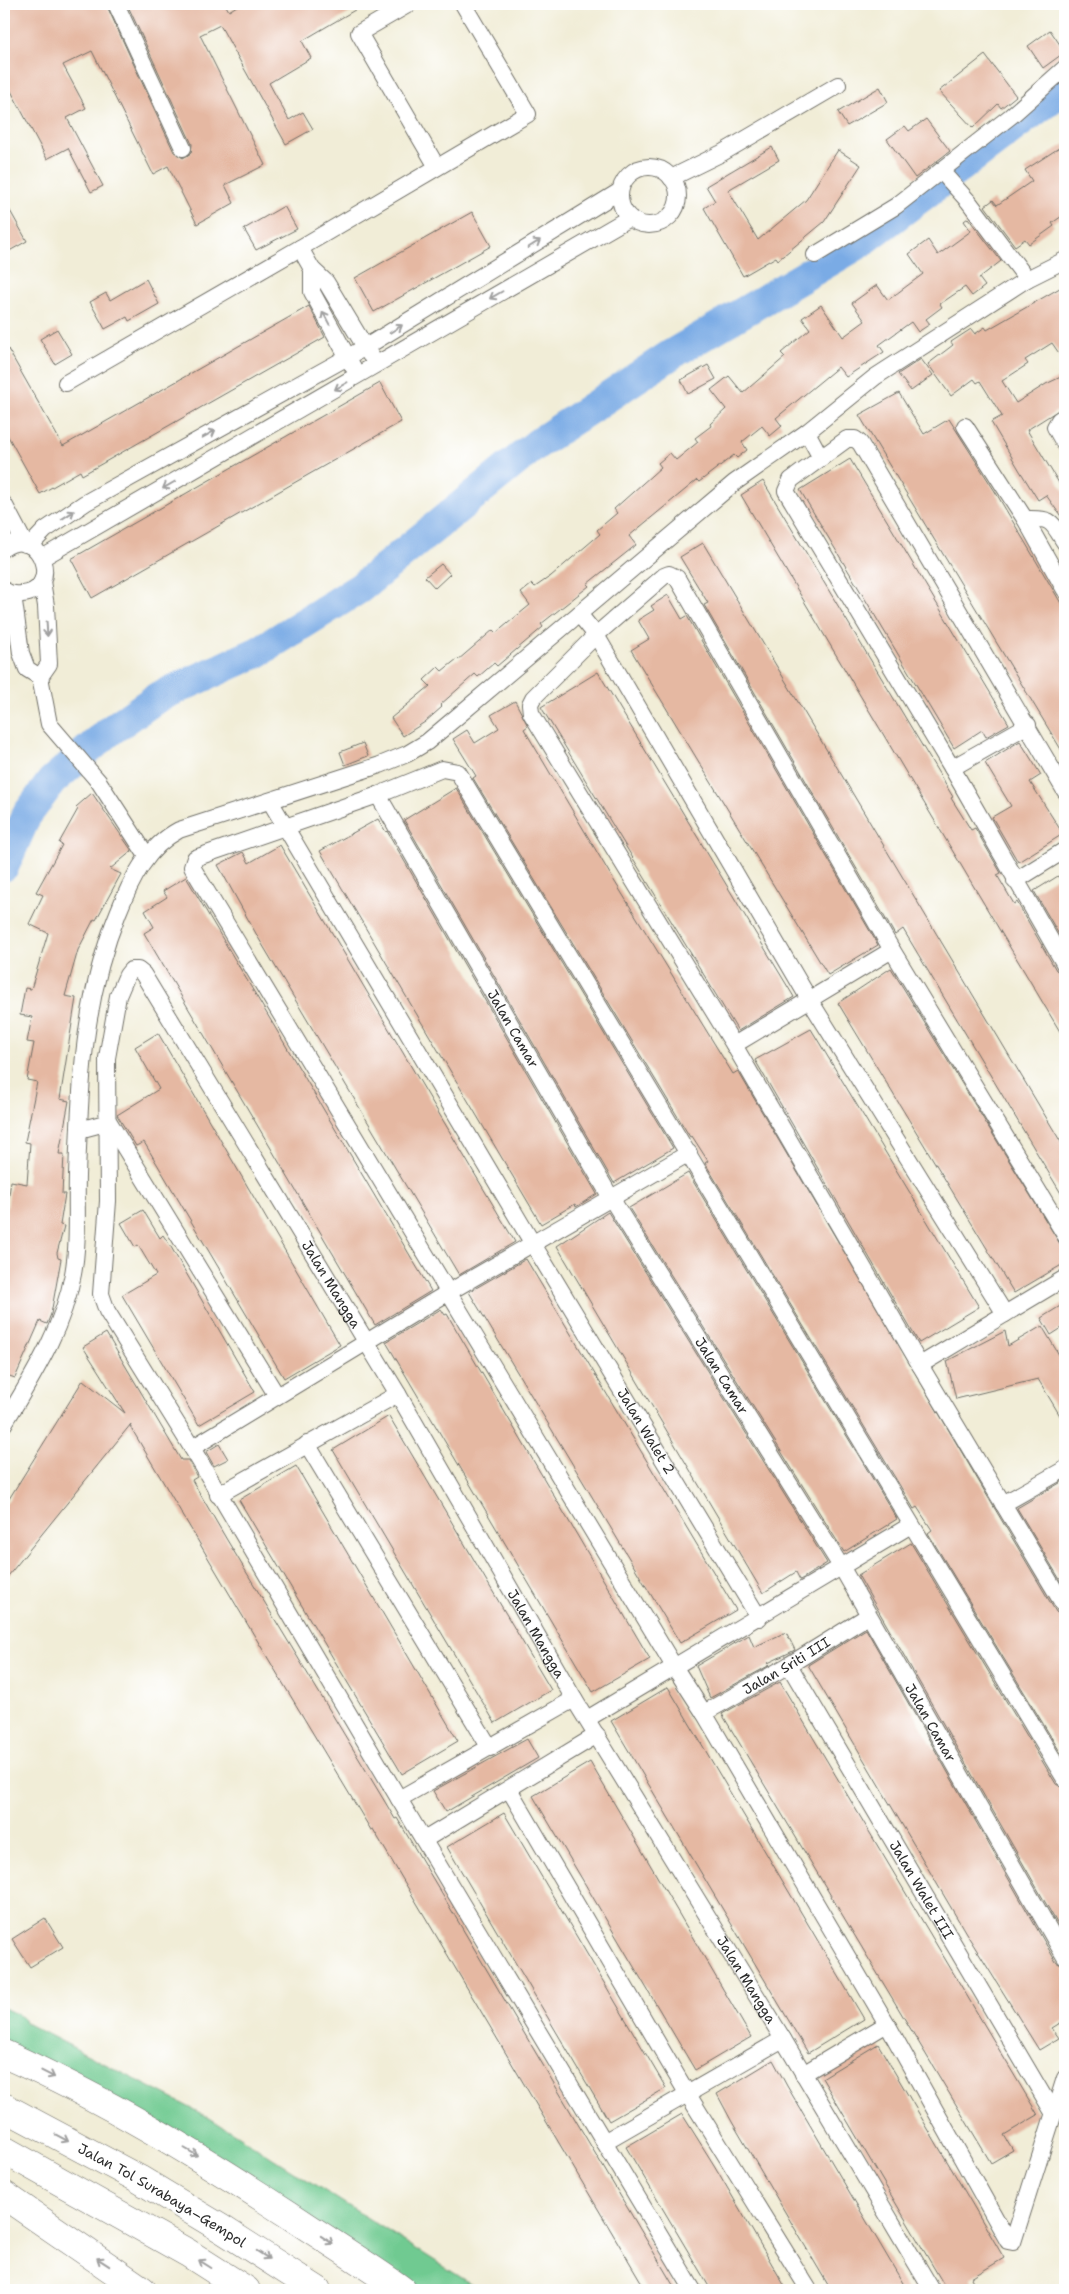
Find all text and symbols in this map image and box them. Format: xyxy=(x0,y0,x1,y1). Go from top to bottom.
one-way arrow xyxy=(527,238,541,248)
one-way arrow xyxy=(490,291,504,301)
one-way arrow xyxy=(321,311,330,326)
one-way arrow xyxy=(389,323,403,334)
one-way arrow xyxy=(334,381,348,391)
one-way arrow xyxy=(201,429,215,439)
one-way arrow xyxy=(163,480,177,490)
one-way arrow xyxy=(60,510,74,520)
one-way arrow xyxy=(43,621,52,637)
street label: Jalan Camar xyxy=(483,986,543,1071)
street label: Jalan Mangga xyxy=(298,1237,365,1332)
street label: Jalan Camar xyxy=(691,1334,753,1418)
street label: Jalan Walet 2 xyxy=(613,1385,679,1478)
street label: Jalan Mangga xyxy=(504,1586,569,1682)
street label: Jalan Sriti III xyxy=(739,1633,834,1698)
street label: Jalan Camar xyxy=(901,1680,960,1765)
street label: Jalan Walet III xyxy=(886,1837,958,1942)
street label: Jalan Mangga xyxy=(713,1933,780,2027)
one-way arrow xyxy=(40,2070,55,2079)
one-way arrow xyxy=(55,2133,70,2143)
street label: Jalan Tol Surabaya–Gempol xyxy=(75,2139,250,2252)
one-way arrow xyxy=(183,2147,198,2157)
one-way arrow xyxy=(320,2235,334,2245)
one-way arrow xyxy=(256,2250,270,2261)
one-way arrow xyxy=(96,2256,110,2267)
one-way arrow xyxy=(198,2259,212,2269)

